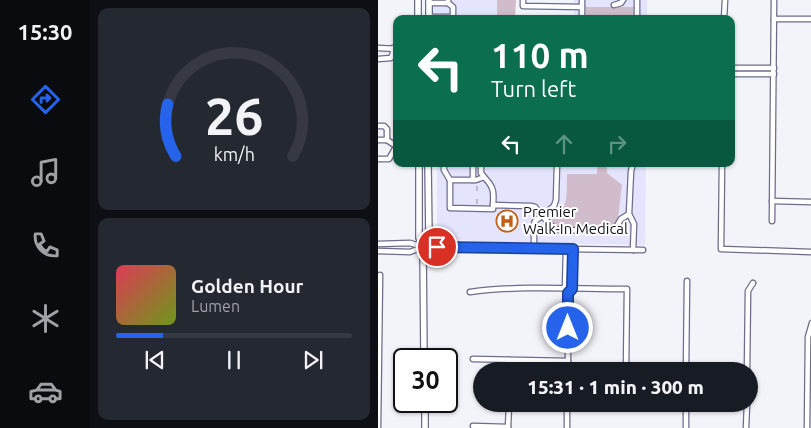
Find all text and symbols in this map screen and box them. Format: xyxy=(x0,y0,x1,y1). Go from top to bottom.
text: 15:30 xyxy=(17,19,73,44)
icon: left xyxy=(408,35,473,100)
text: 110 m xyxy=(491,35,589,75)
text: Turn left xyxy=(491,76,576,101)
icon: directions xyxy=(28,82,63,117)
text: 26 xyxy=(205,87,263,145)
icon: left xyxy=(497,130,525,158)
icon: ahead xyxy=(550,130,578,158)
icon: right xyxy=(603,130,631,158)
text: km/h xyxy=(213,144,255,164)
icon: music xyxy=(28,155,63,190)
place label: Premier Walk-In Medical xyxy=(523,203,628,237)
hospital icon: Premier Walk-In Medical xyxy=(495,209,519,233)
pin xyxy=(416,226,458,268)
icon: phone xyxy=(28,228,63,263)
icon: arrive xyxy=(423,233,451,261)
text: Golden Hour xyxy=(191,275,303,297)
text: Lumen xyxy=(191,297,240,315)
icon: climate xyxy=(28,301,63,336)
position arrow xyxy=(541,301,593,353)
icon: previous xyxy=(141,346,169,374)
icon: pause xyxy=(220,346,248,374)
icon: next xyxy=(299,346,327,374)
speed limit sign: 30 xyxy=(393,348,458,413)
icon: car xyxy=(28,374,63,409)
text: 15:31 · 1 min · 300 m xyxy=(527,376,704,398)

